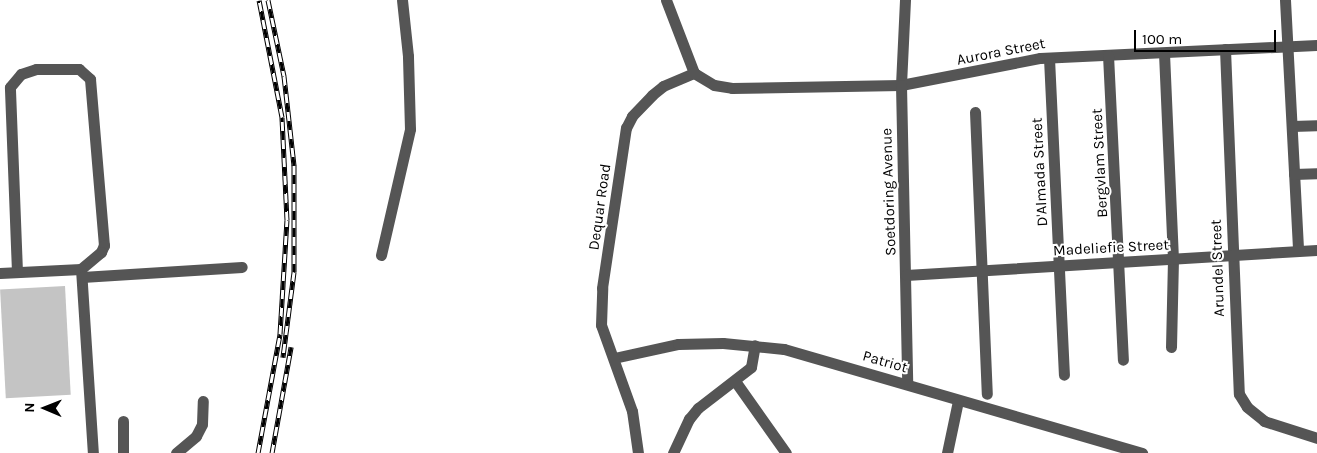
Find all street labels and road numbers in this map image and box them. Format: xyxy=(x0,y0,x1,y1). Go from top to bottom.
street label: Aurora Street xyxy=(955,35,1047,69)
street label: Bergvlam Street xyxy=(1088,108,1112,218)
street label: D'Almada Street xyxy=(1028,117,1052,227)
street label: Soetdoring Avenue xyxy=(878,128,900,256)
street label: Dequar Road xyxy=(585,163,615,251)
street label: Arundel Street xyxy=(1207,219,1229,317)
street label: Madeliefie Street xyxy=(1053,236,1169,260)
street label: Patriot xyxy=(860,347,910,377)

